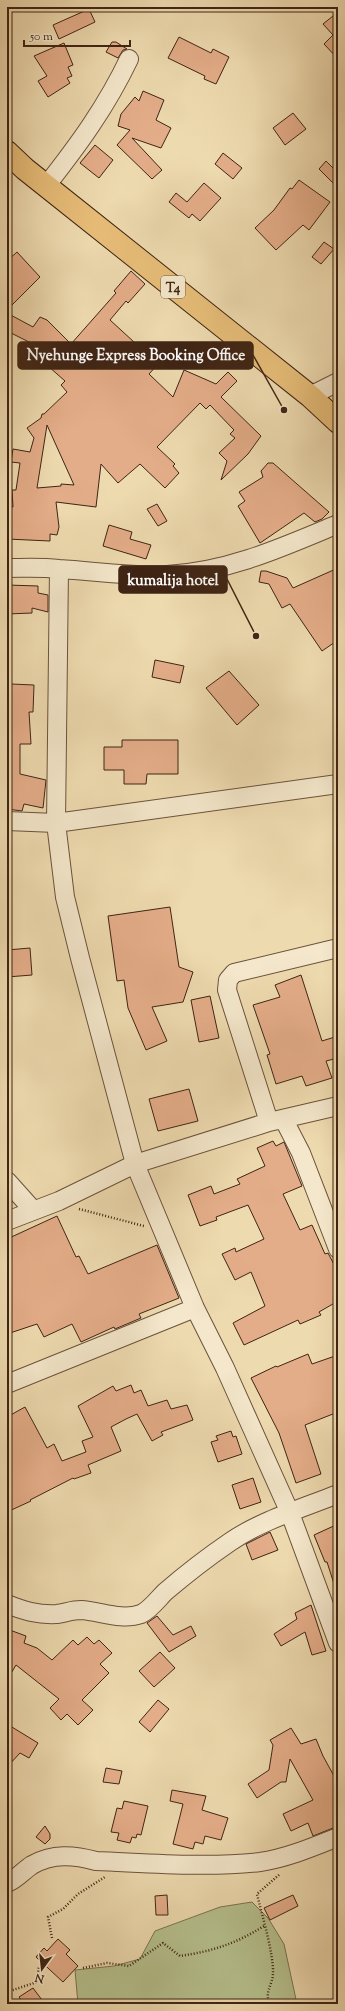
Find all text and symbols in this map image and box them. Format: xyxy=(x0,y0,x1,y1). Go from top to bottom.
scale bar xyxy=(24,22,130,48)
text: 50 m xyxy=(29,28,53,46)
road number: T4 xyxy=(161,276,185,298)
callout: Nyehunge Express Booking Office xyxy=(18,342,253,369)
text: Nyehunge Express Booking Office xyxy=(27,346,245,367)
callout: kumalija hotel xyxy=(119,566,227,593)
text: kumalija hotel xyxy=(126,571,220,592)
north arrow xyxy=(22,1949,62,1989)
text: N xyxy=(33,1969,47,1987)

